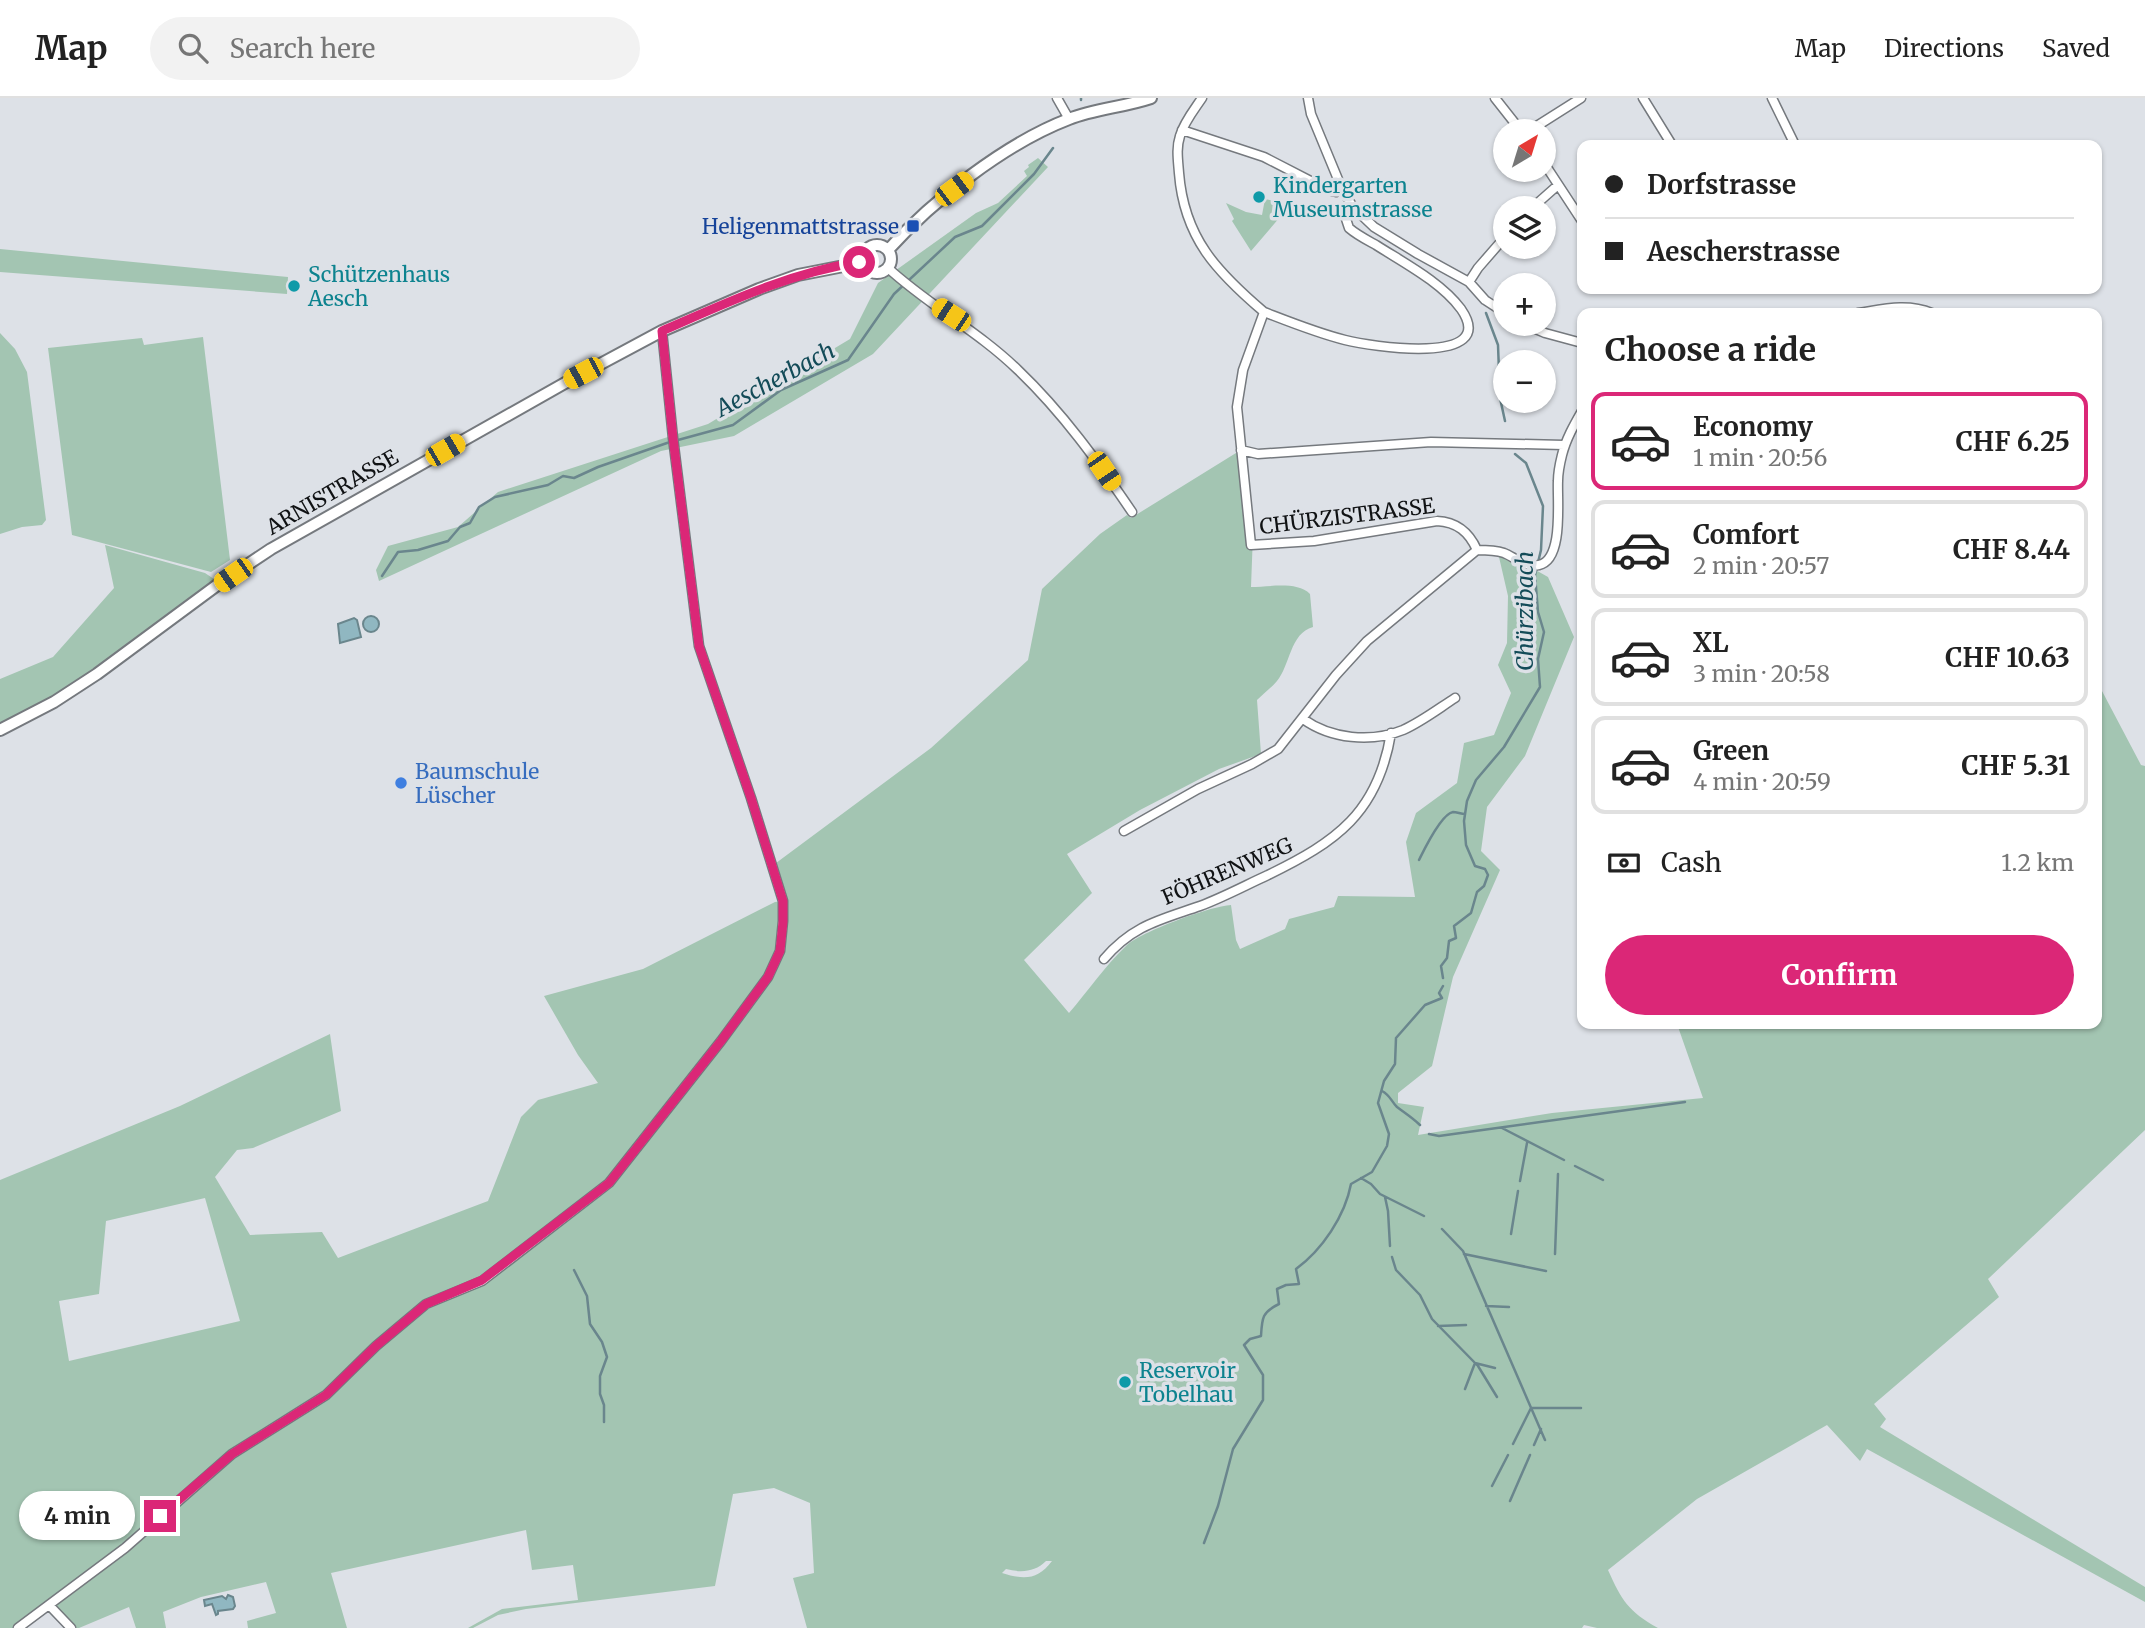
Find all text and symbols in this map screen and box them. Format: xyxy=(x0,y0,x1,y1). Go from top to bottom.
search box xyxy=(150,17,640,80)
text: Map xyxy=(35,28,108,69)
icon: search xyxy=(174,29,212,67)
text: Search here xyxy=(230,32,375,65)
text: Map xyxy=(1795,33,1846,64)
text: Directions xyxy=(1884,33,2004,64)
text: Saved xyxy=(2042,33,2110,64)
north arrow xyxy=(1493,119,1556,182)
map controls xyxy=(1493,119,1556,413)
car xyxy=(931,168,978,210)
text: Dorfstrasse xyxy=(1647,168,1796,201)
place label: Kindergarten Museumstrasse xyxy=(1273,172,1432,223)
marker: Kindergarten Museumstrasse xyxy=(1251,189,1267,205)
button: layers xyxy=(1493,196,1556,259)
place label: Heligenmattstrasse xyxy=(702,213,899,240)
marker: Heligenmattstrasse xyxy=(905,218,921,234)
text: Aescherstrasse xyxy=(1647,235,1840,268)
route start xyxy=(843,246,875,278)
place label: Schützenhaus Aesch xyxy=(307,261,450,312)
button: + xyxy=(1493,273,1556,336)
marker: Schützenhaus Aesch xyxy=(286,278,302,294)
car xyxy=(928,295,975,335)
text: Choose a ride xyxy=(1605,330,1816,370)
water label: Aescherbach xyxy=(709,335,840,423)
button: − xyxy=(1493,350,1556,413)
car xyxy=(560,354,607,392)
icon: car xyxy=(1609,410,1672,473)
text: Economy xyxy=(1693,410,1813,443)
text: CHF 6.25 xyxy=(1956,425,2070,458)
car xyxy=(422,430,469,470)
street label: ARNISTRASSE xyxy=(260,443,403,541)
text: 1 min · 20:56 xyxy=(1693,443,1828,472)
car xyxy=(1084,448,1125,494)
street label: CHÜRZISTRASSE xyxy=(1258,492,1437,540)
icon: car xyxy=(1609,518,1672,581)
text: Comfort xyxy=(1693,518,1799,551)
text: CHF 8.44 xyxy=(1953,533,2070,566)
water label: Chürzibach xyxy=(1510,551,1539,671)
text: 2 min · 20:57 xyxy=(1693,551,1829,580)
car xyxy=(210,554,257,596)
icon: car xyxy=(1609,626,1672,689)
text: XL xyxy=(1693,626,1729,659)
text: CHF 10.63 xyxy=(1945,641,2070,674)
text: 3 min · 20:58 xyxy=(1693,659,1830,688)
icon: car xyxy=(1609,734,1672,797)
text: Green xyxy=(1693,734,1769,767)
text: CHF 5.31 xyxy=(1961,749,2070,782)
place label: Baumschule Lüscher xyxy=(415,758,539,809)
text: 4 min · 20:59 xyxy=(1693,767,1831,796)
marker: Baumschule Lüscher xyxy=(393,775,409,791)
street label: FÖHRENWEG xyxy=(1158,831,1296,911)
icon: cash xyxy=(1605,844,1643,882)
text: Cash xyxy=(1661,846,1722,879)
text: 1.2 km xyxy=(2001,848,2074,877)
button: Confirm xyxy=(1605,935,2074,1015)
place label: Reservoir Tobelhau xyxy=(1139,1357,1236,1408)
marker: Reservoir Tobelhau xyxy=(1117,1374,1133,1390)
callout: 4 min xyxy=(20,1492,136,1540)
route end xyxy=(144,1500,176,1532)
text: 4 min xyxy=(44,1501,110,1530)

